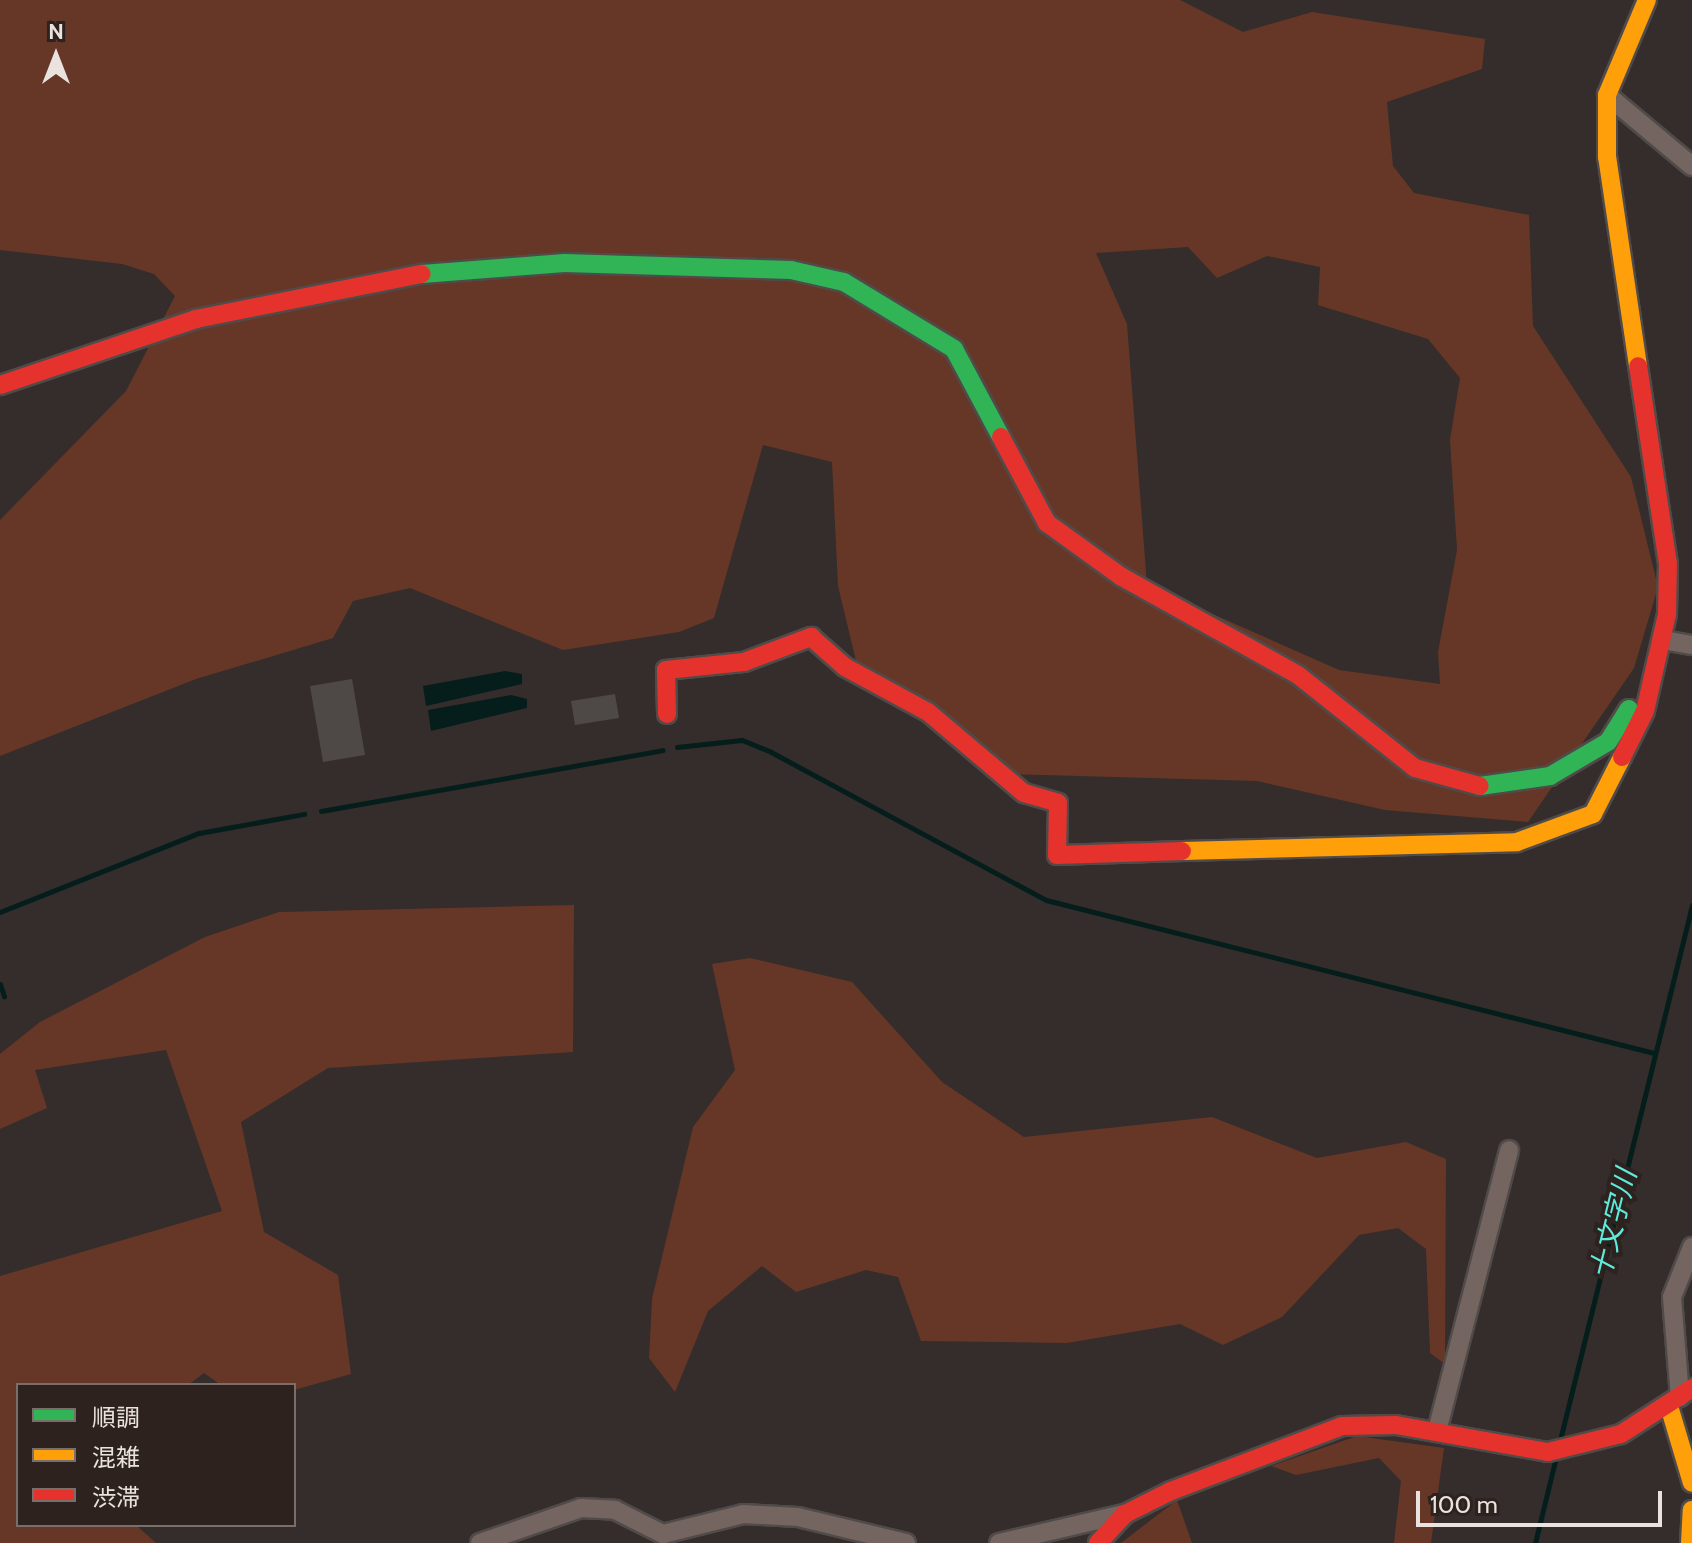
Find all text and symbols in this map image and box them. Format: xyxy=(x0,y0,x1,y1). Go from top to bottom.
north arrow xyxy=(16,16,96,96)
text: N xyxy=(48,18,64,45)
water label: 十文字川 xyxy=(1583,1166,1643,1282)
legend xyxy=(16,1383,296,1527)
text: 順調 xyxy=(92,1403,140,1432)
text: 混雑 xyxy=(92,1443,140,1472)
scale bar xyxy=(1420,1475,1666,1525)
text: 渋滞 xyxy=(92,1483,140,1512)
text: 100 m xyxy=(1430,1490,1498,1519)

